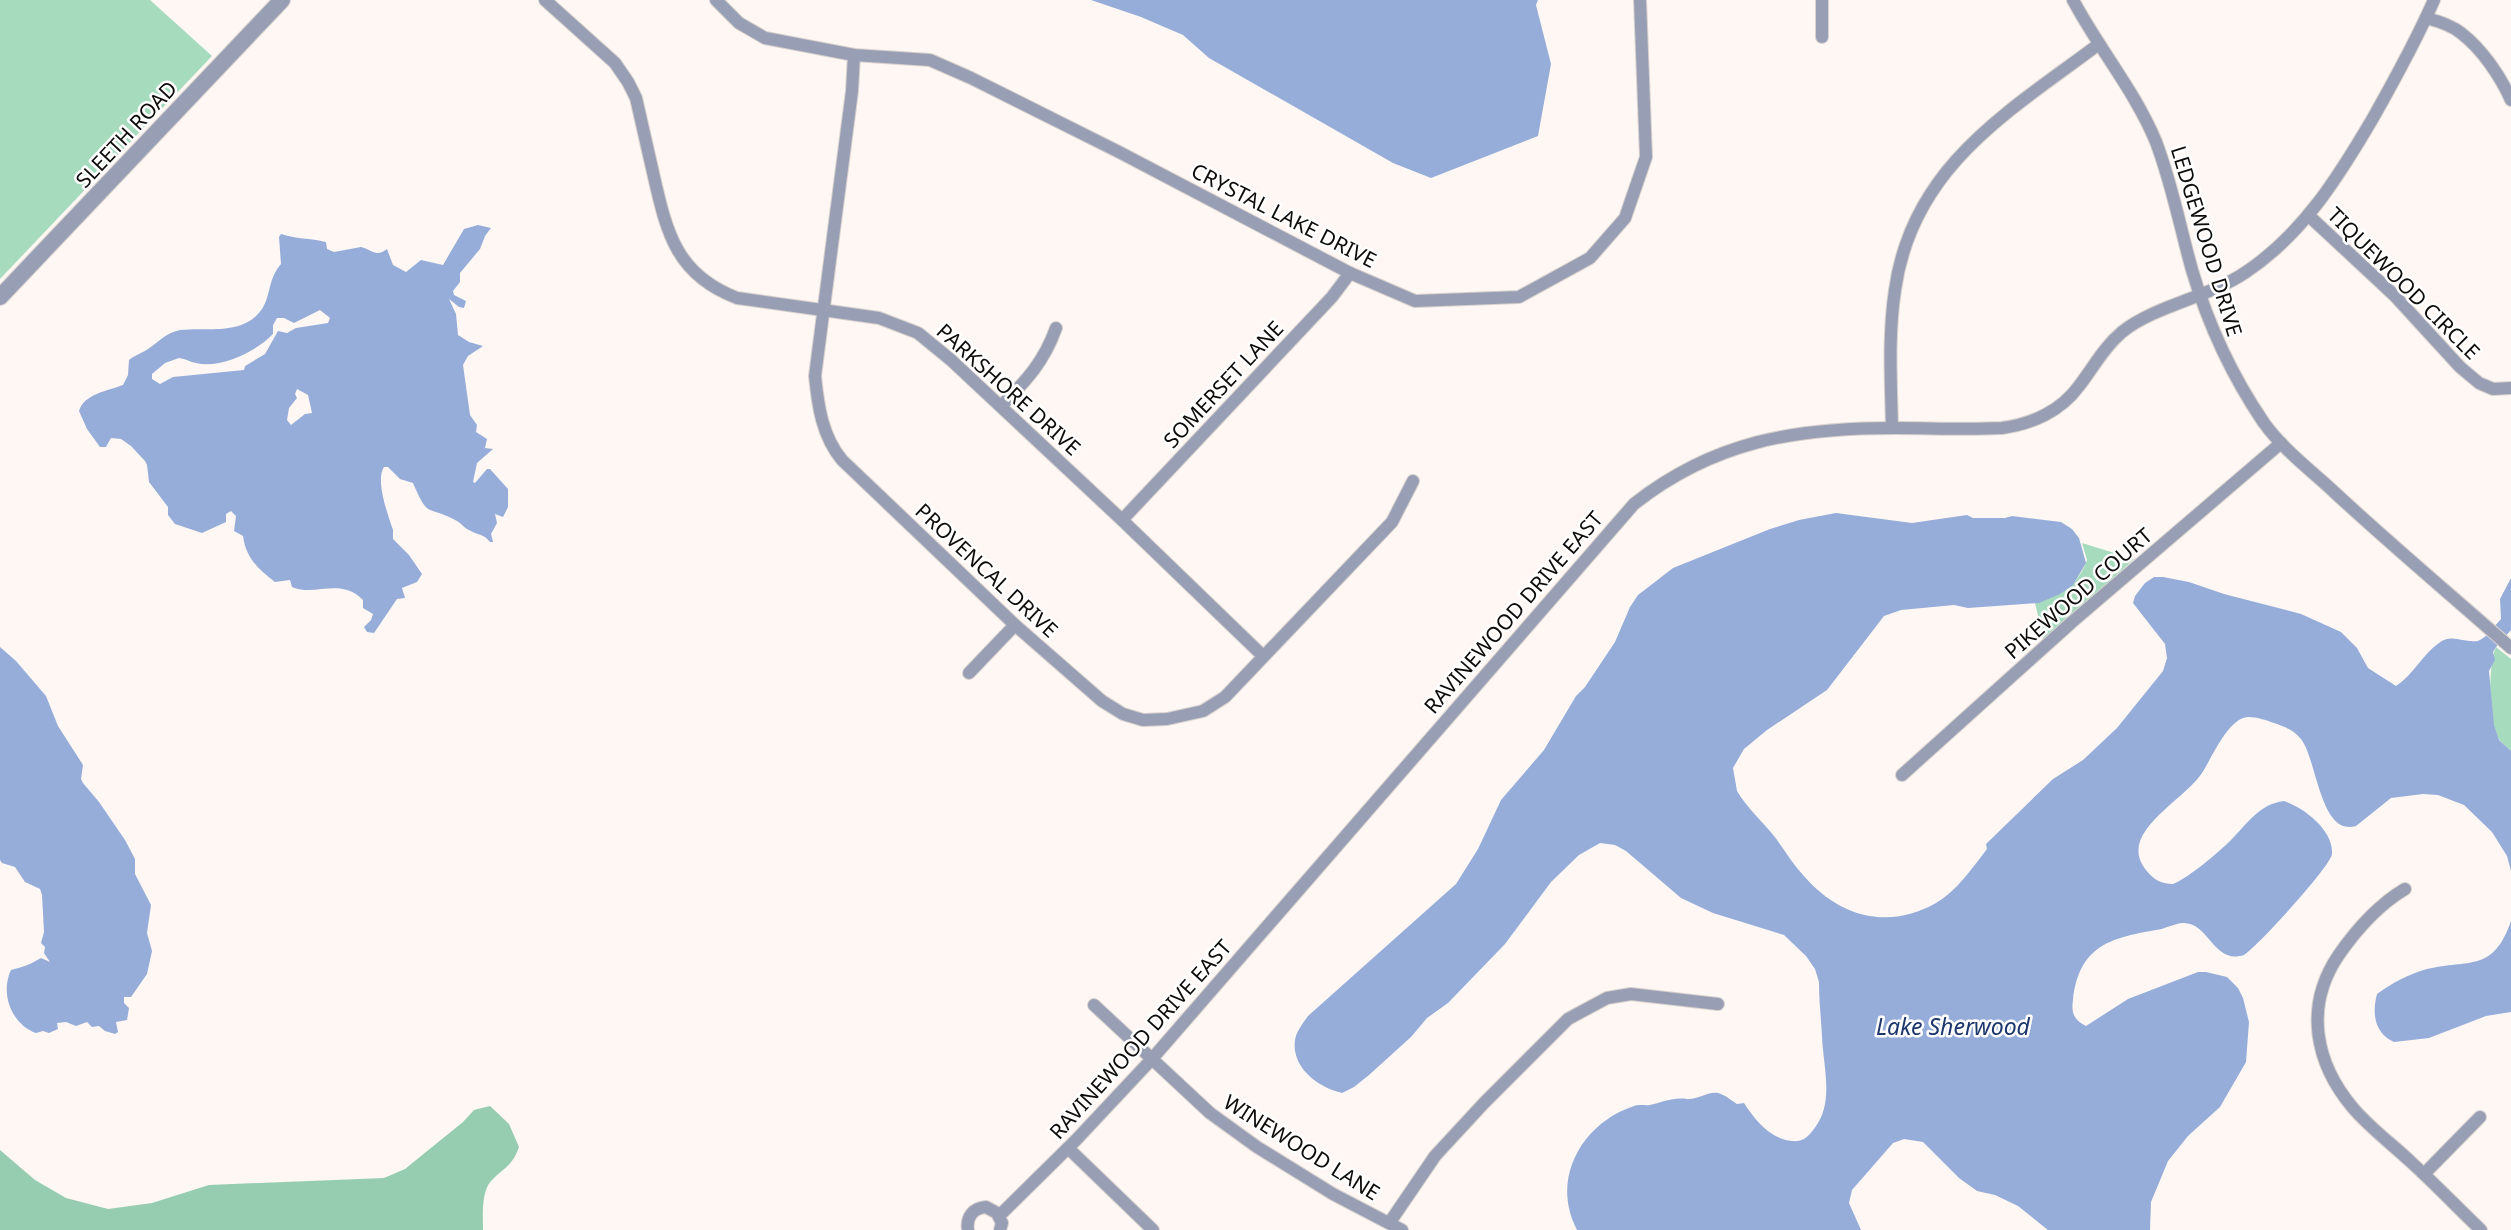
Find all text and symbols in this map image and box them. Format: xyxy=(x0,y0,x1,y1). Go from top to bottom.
street label: SLEETH ROAD xyxy=(69,75,183,193)
street label: LEDGEWOOD DRIVE xyxy=(2165,142,2249,340)
street label: CRYSTAL LAKE DRIVE xyxy=(1187,156,1381,274)
street label: TIQUEWOOD CIRCLE xyxy=(2322,201,2486,365)
street label: SOMERSET LANE xyxy=(1157,314,1289,454)
street label: PARKSHORE DRIVE xyxy=(931,317,1087,461)
street label: PROVENCAL DRIVE xyxy=(910,497,1064,643)
street label: RAVINEWOOD DRIVE EAST xyxy=(1417,505,1609,719)
street label: PIKEWOOD COURT xyxy=(1998,521,2158,665)
street label: RAVINEWOOD DRIVE EAST xyxy=(1043,933,1237,1145)
water label: Lake Sherwood xyxy=(1876,1010,2031,1042)
street label: WINEWOOD LANE xyxy=(1219,1088,1385,1206)

